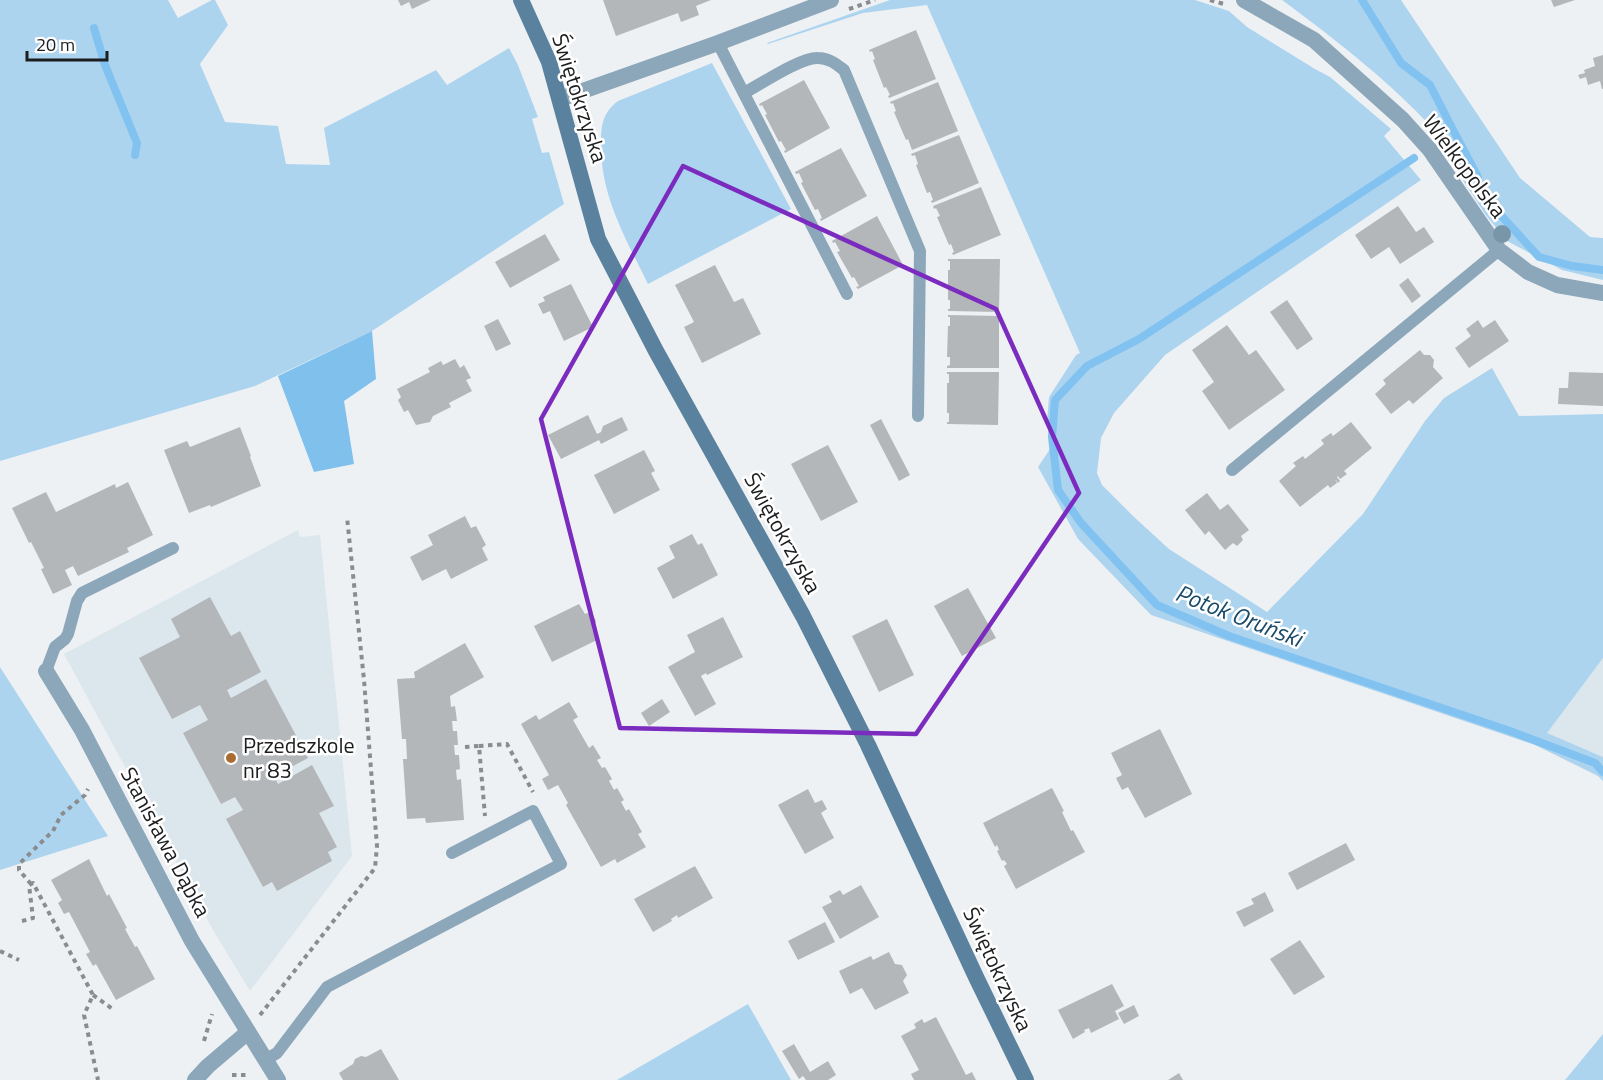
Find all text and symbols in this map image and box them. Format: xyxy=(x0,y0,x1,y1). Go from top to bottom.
scale bar xyxy=(27,24,106,62)
street label: Świętokrzyska xyxy=(543,29,617,167)
text: 20 m xyxy=(36,31,75,58)
street label: Wielkopolska xyxy=(1415,107,1515,225)
street label: Świętokrzyska xyxy=(736,466,830,600)
water label: Potok Oruński xyxy=(1171,574,1310,657)
place label: Przedszkole nr 83 xyxy=(243,728,355,787)
marker: Przedszkole nr 83 xyxy=(224,751,238,765)
street label: Stanisława Dąbka xyxy=(112,761,220,923)
street label: Świętokrzyska xyxy=(954,901,1042,1037)

